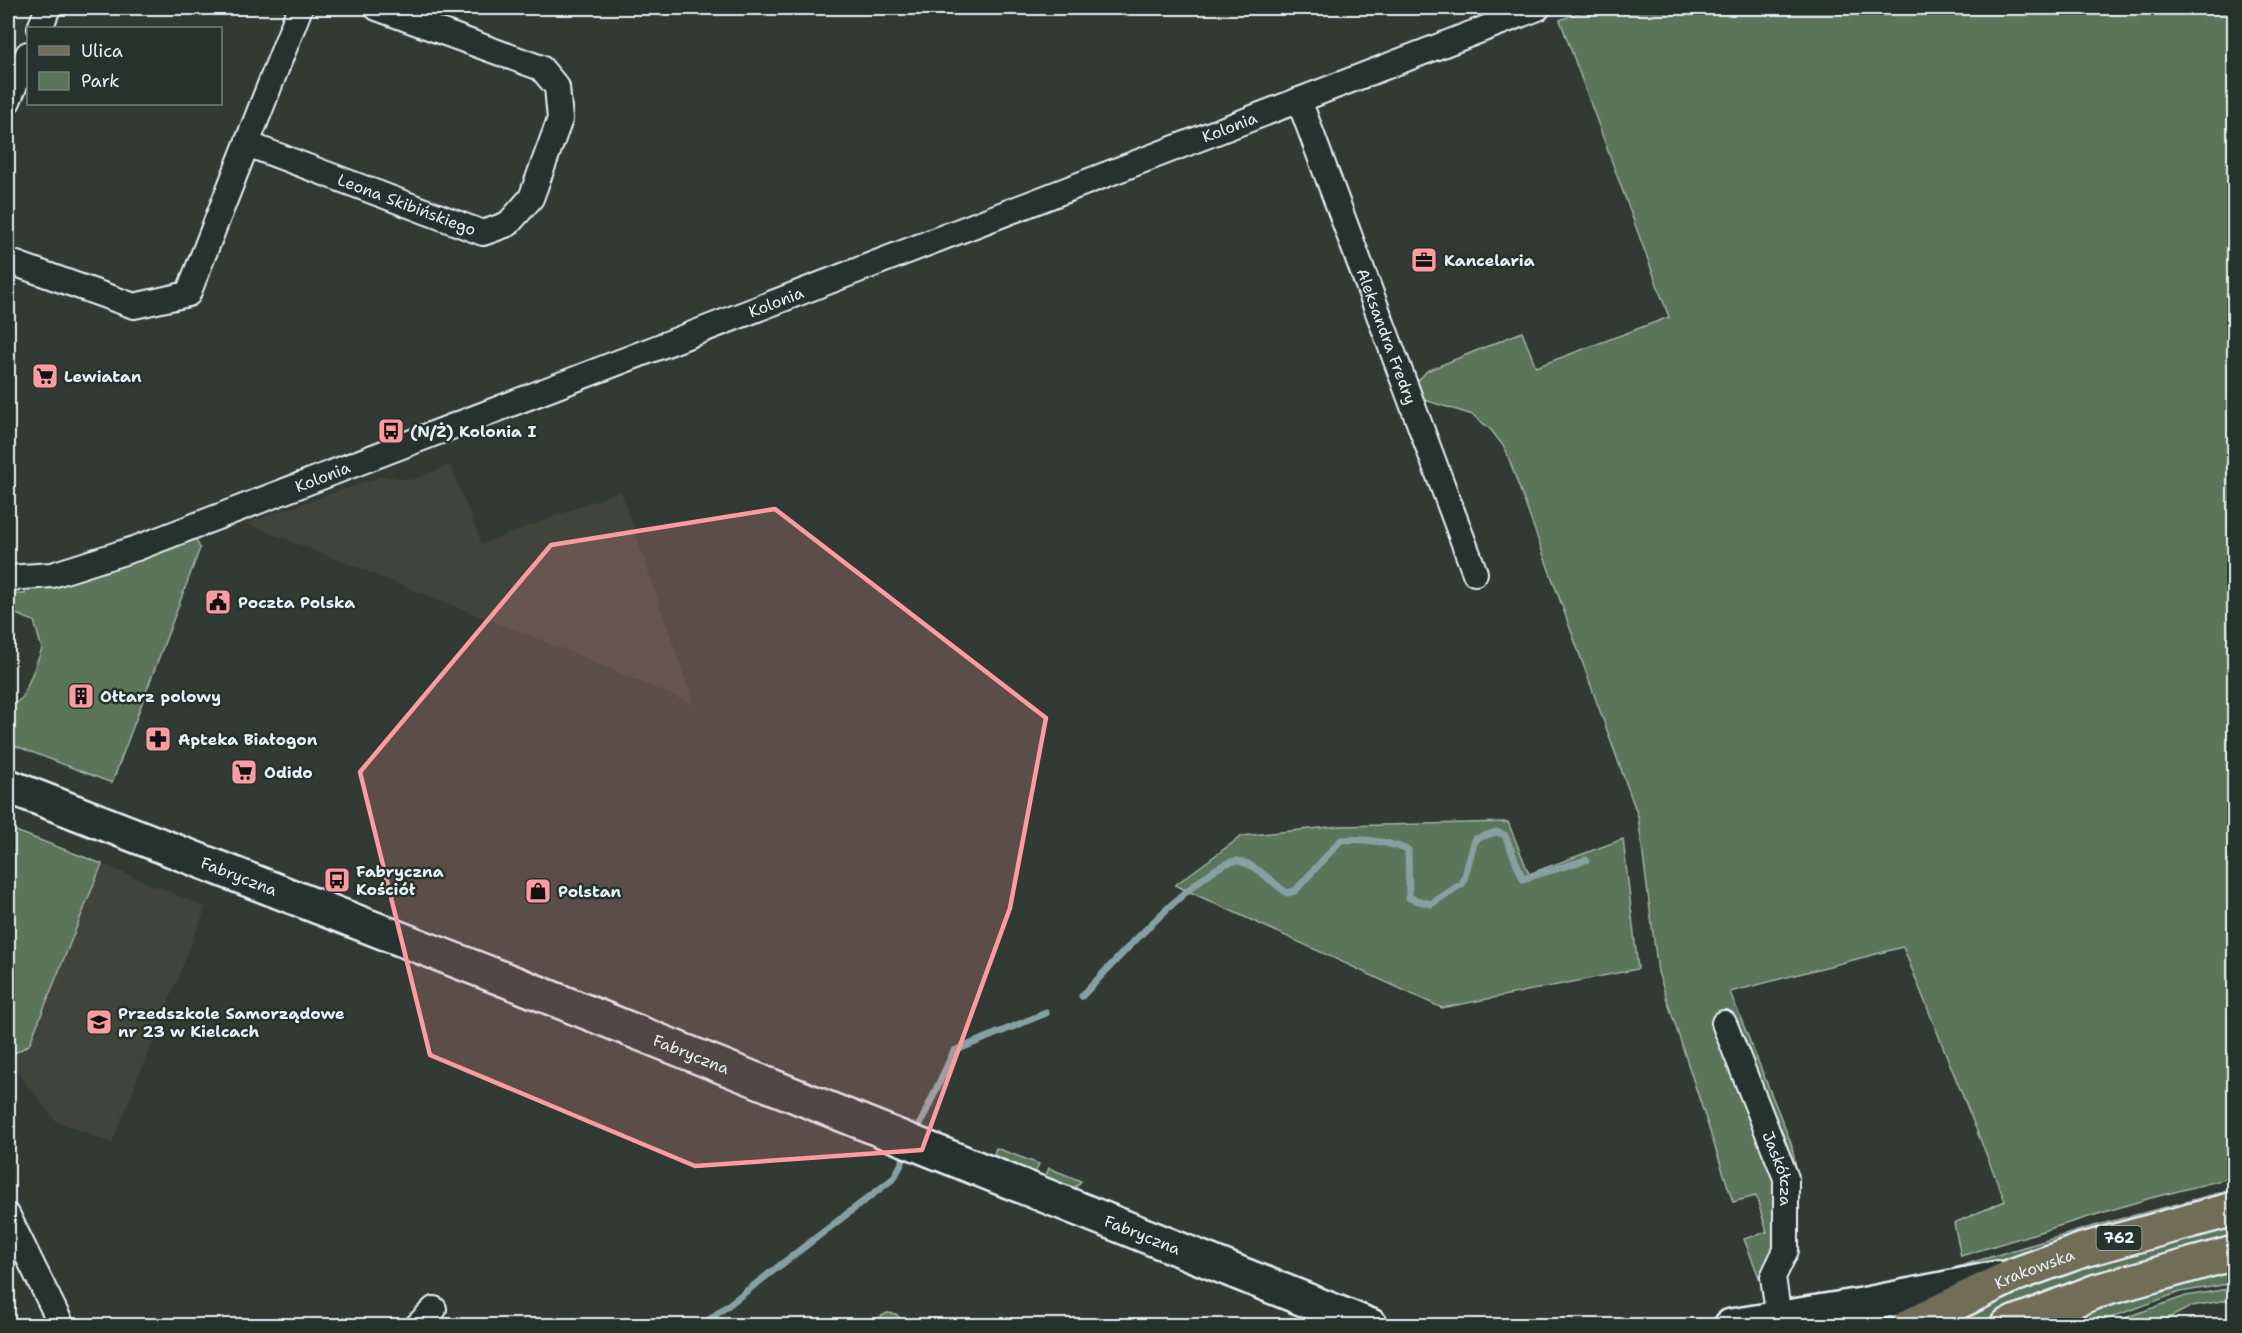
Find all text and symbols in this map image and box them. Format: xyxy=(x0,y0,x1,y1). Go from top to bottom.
legend xyxy=(27,27,222,105)
text: Ulica xyxy=(81,39,123,63)
text: Park xyxy=(81,69,120,93)
street label: Kolonia xyxy=(1199,107,1260,148)
street label: Leona Skibińskiego xyxy=(335,169,479,240)
office icon: Kancelaria xyxy=(1409,245,1439,275)
place label: Kancelaria xyxy=(1444,250,1535,271)
street label: Aleksandra Fredry xyxy=(1352,265,1421,407)
street label: Kolonia xyxy=(746,282,807,322)
supermarket icon: Lewiatan xyxy=(30,361,60,391)
place label: Lewiatan xyxy=(64,366,142,387)
bus stop icon: (N/Ż) Kolonia I xyxy=(376,416,406,446)
place label: (N/Ż) Kolonia I xyxy=(410,421,537,442)
street label: Kolonia xyxy=(292,457,353,497)
public building icon: Poczta Polska xyxy=(203,587,233,617)
place label: Poczta Polska xyxy=(238,592,355,613)
building icon: Ołtarz polowy xyxy=(66,681,96,711)
place label: Ołtarz polowy xyxy=(100,686,221,707)
pharmacy icon: Apteka Białogon xyxy=(143,724,173,754)
place label: Apteka Białogon xyxy=(178,729,318,750)
supermarket icon: Odido xyxy=(229,757,259,787)
place label: Odido xyxy=(264,762,313,783)
street label: Fabryczna xyxy=(198,852,280,901)
place label: Fabryczna Kościół xyxy=(356,861,444,900)
bus stop icon: Fabryczna Kościół xyxy=(322,865,352,895)
shop icon: Polstan xyxy=(523,876,553,906)
place label: Polstan xyxy=(558,881,622,902)
place label: Przedszkole Samorządowe nr 23 w Kielcach xyxy=(118,1003,345,1042)
school or university icon: Przedszkole Samorządowe nr 23 w Kielcach xyxy=(84,1007,114,1037)
street label: Fabryczna xyxy=(650,1030,732,1079)
street label: Jaskółcza xyxy=(1757,1128,1796,1206)
street label: Fabryczna xyxy=(1101,1210,1184,1260)
road number: 762 xyxy=(2096,1226,2142,1250)
street label: Krakowska xyxy=(1991,1244,2077,1294)

